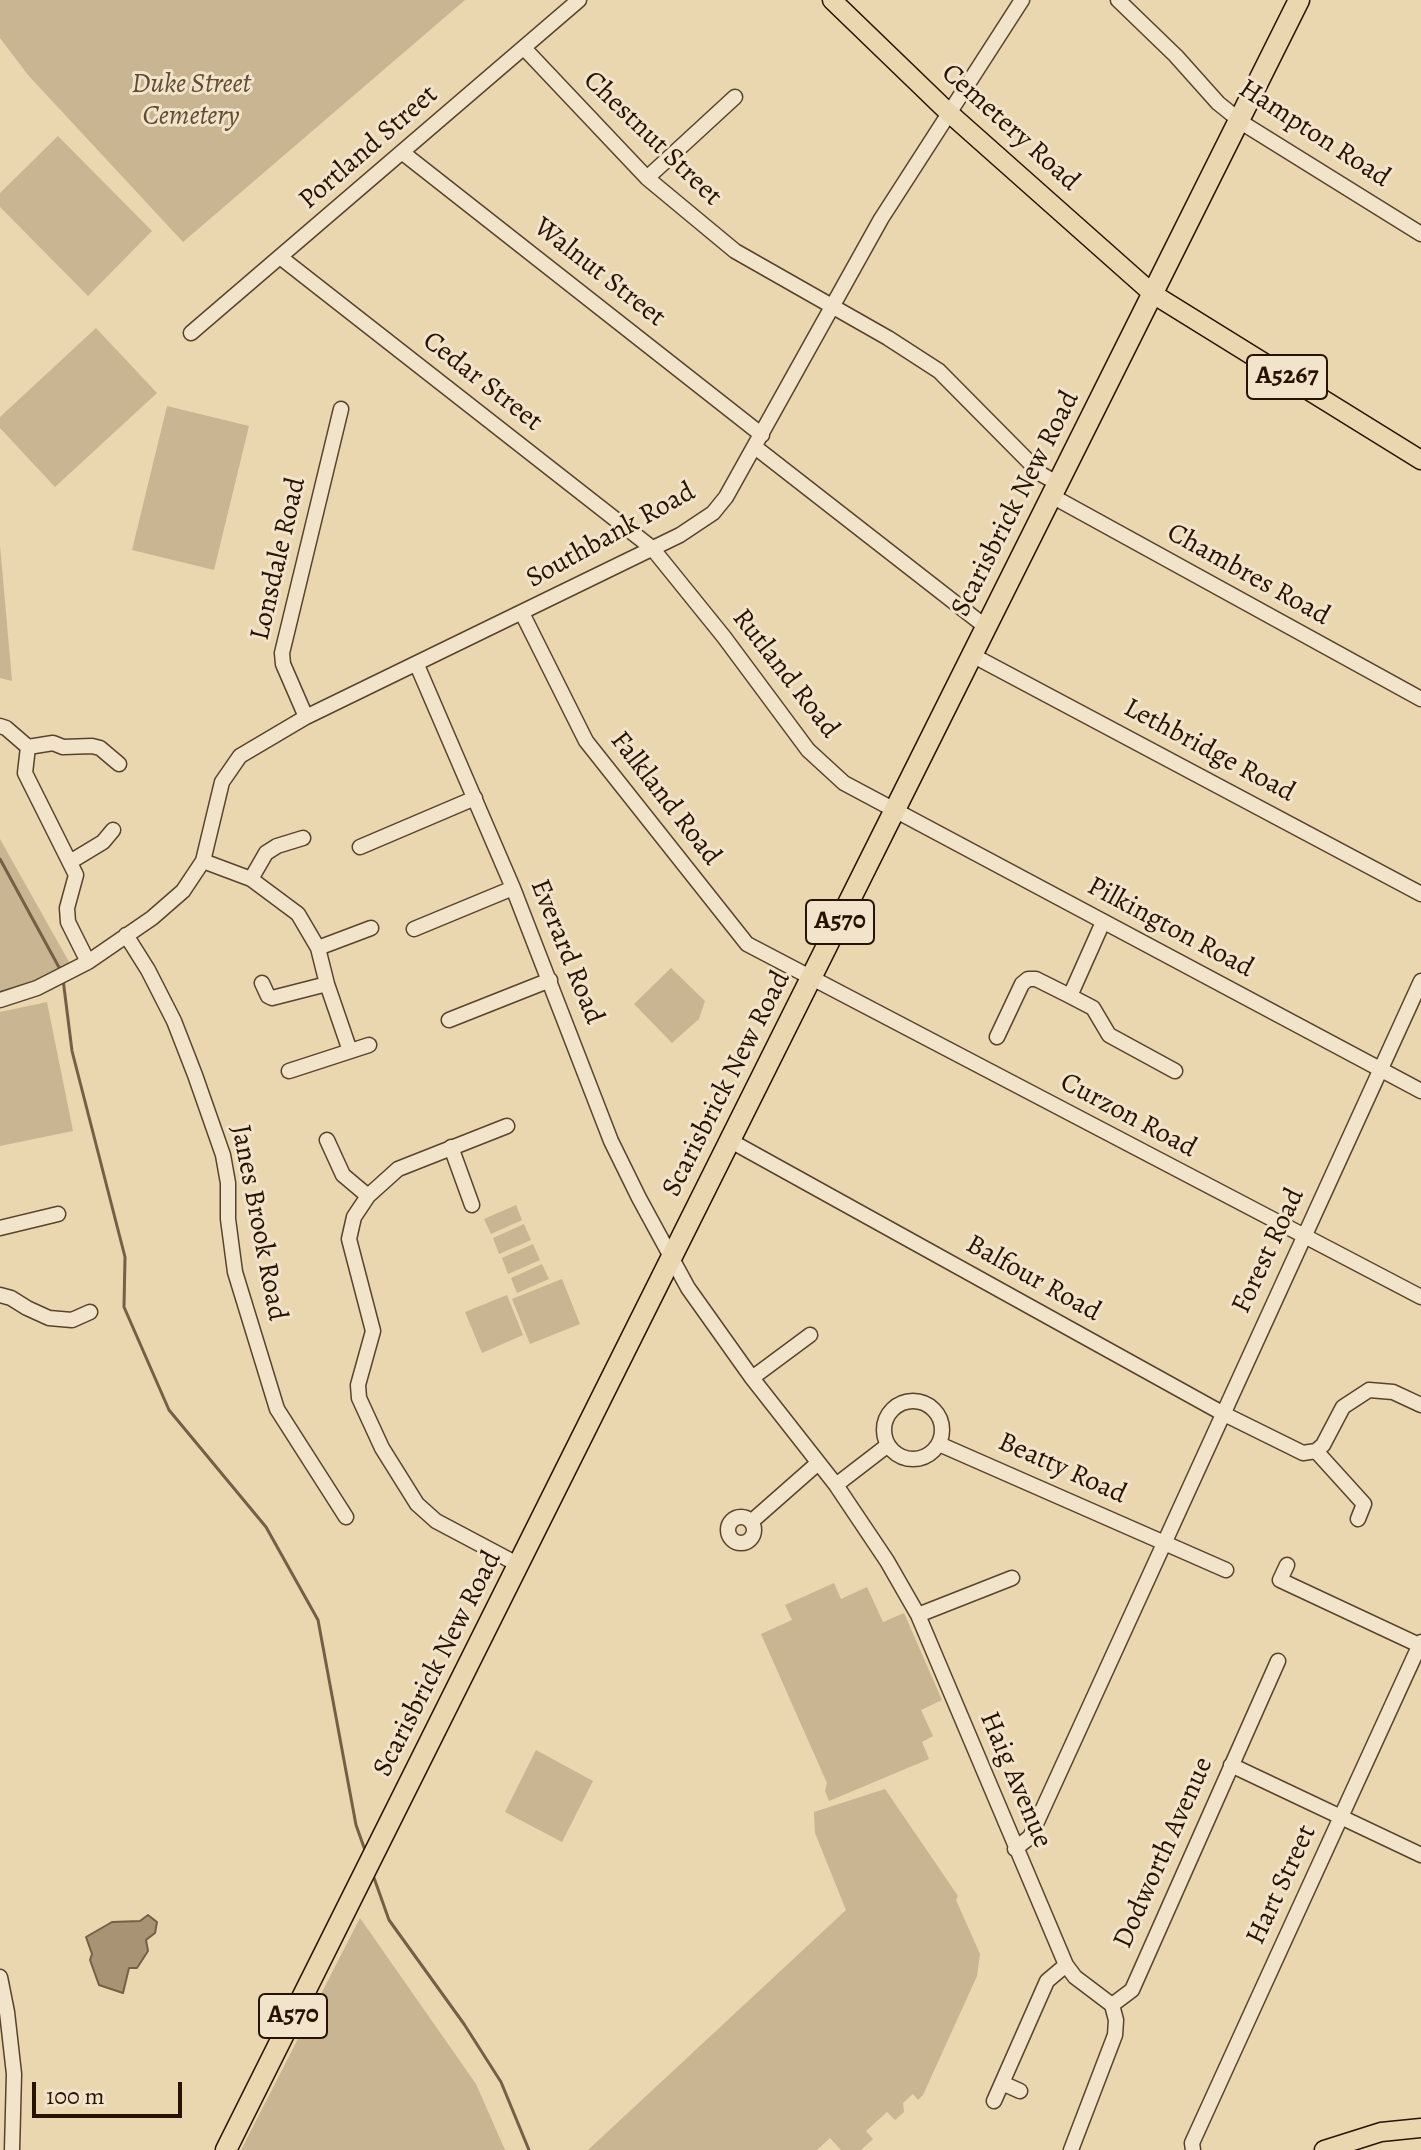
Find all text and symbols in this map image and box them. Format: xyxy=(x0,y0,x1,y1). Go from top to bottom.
street label: Cemetery Road xyxy=(934,57,1086,199)
street label: Chestnut Street xyxy=(576,65,728,213)
park label: Duke Street Cemetery xyxy=(132,68,250,134)
street label: Hampton Road xyxy=(1232,73,1396,195)
street label: Portland Street xyxy=(293,79,445,217)
street label: Walnut Street xyxy=(526,211,672,335)
street label: Cedar Street xyxy=(415,325,549,439)
road number: A5267 xyxy=(1247,355,1327,399)
street label: Scarisbrick New Road xyxy=(945,386,1087,622)
street label: Lonsdale Road xyxy=(244,474,314,644)
street label: Southbank Road xyxy=(521,476,701,596)
street label: Chambres Road xyxy=(1161,516,1335,634)
street label: Rutland Road xyxy=(724,603,846,745)
street label: Lethbridge Road xyxy=(1118,692,1300,810)
street label: Falkland Road xyxy=(602,725,728,873)
street label: Pilkington Road xyxy=(1081,870,1259,986)
street label: Everard Road xyxy=(522,875,610,1029)
road number: A570 xyxy=(806,900,874,944)
street label: Scarisbrick New Road xyxy=(656,966,798,1202)
street label: Curzon Road xyxy=(1054,1066,1202,1166)
street label: Janes Brook Road xyxy=(223,1122,293,1324)
street label: Forest Road xyxy=(1225,1183,1313,1319)
street label: Balfour Road xyxy=(960,1228,1106,1330)
street label: Beatty Road xyxy=(993,1426,1131,1512)
street label: Scarisbrick New Road xyxy=(367,1546,509,1782)
street label: Haig Avenue xyxy=(971,1707,1059,1853)
street label: Dodworth Avenue xyxy=(1107,1752,1221,1954)
street label: Hart Street xyxy=(1240,1820,1324,1950)
road number: A570 xyxy=(259,1994,327,2038)
scale bar xyxy=(36,2066,186,2116)
text: 100 m xyxy=(46,2080,105,2112)

